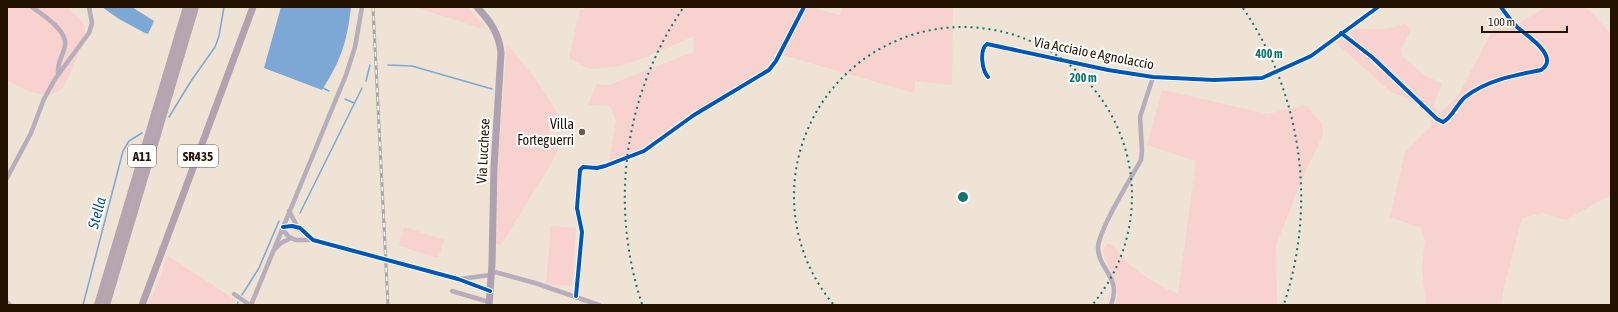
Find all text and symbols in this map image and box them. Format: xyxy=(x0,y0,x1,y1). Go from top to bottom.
scale bar xyxy=(1482,8,1567,34)
text: 100 m xyxy=(1488,15,1515,29)
street label: Via Acciaio e Agnolaccio xyxy=(1033,33,1155,73)
text: 400 m xyxy=(1254,47,1283,61)
text: 200 m xyxy=(1069,71,1097,85)
place label: Villa Forteguerri xyxy=(517,116,574,148)
street label: Via Lucchese xyxy=(473,118,493,184)
marker: Villa Forteguerri xyxy=(577,127,587,137)
road number: A11 xyxy=(128,145,156,167)
road number: SR435 xyxy=(178,145,218,167)
centre of rings xyxy=(956,190,970,204)
water label: Stella xyxy=(84,195,109,231)

